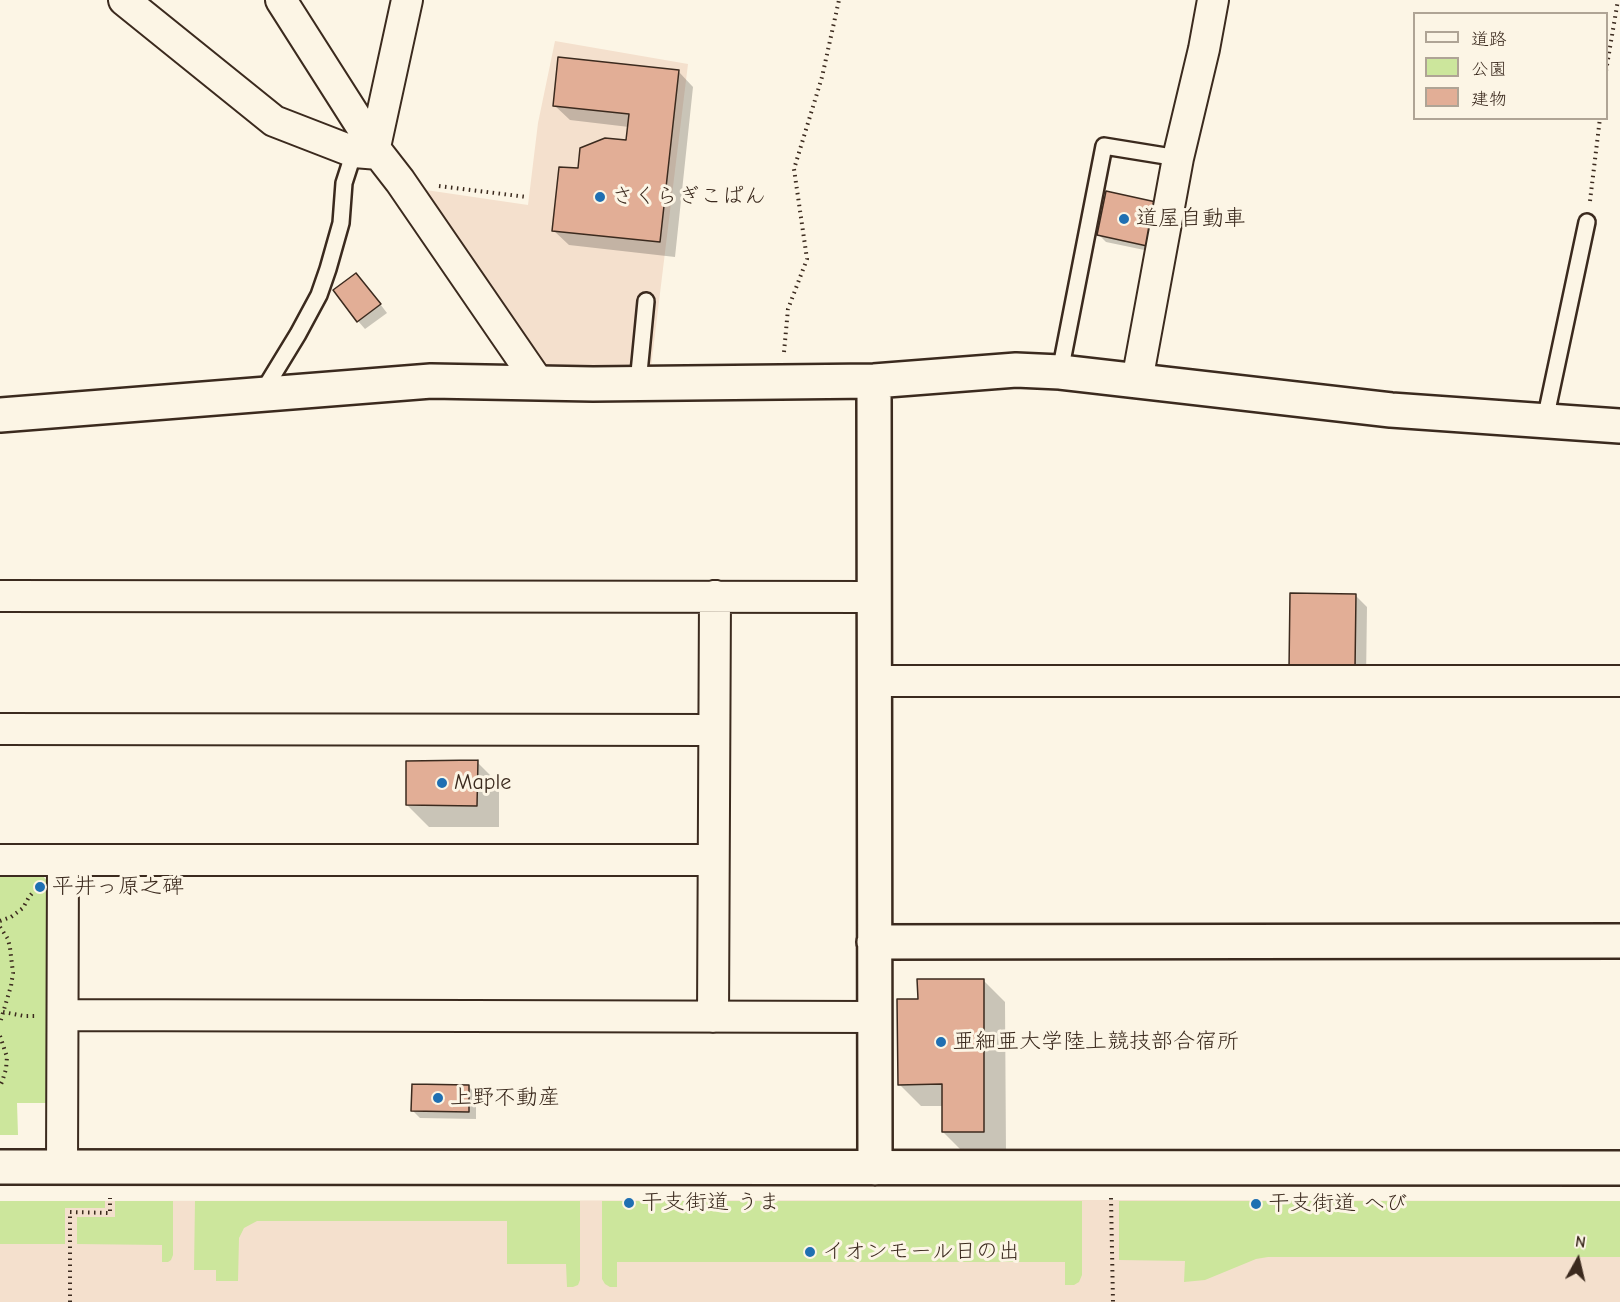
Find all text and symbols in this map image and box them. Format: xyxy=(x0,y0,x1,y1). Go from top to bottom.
legend xyxy=(1413,12,1608,120)
text: 道路 xyxy=(1471,29,1507,50)
text: 公園 xyxy=(1471,59,1507,80)
text: 建物 xyxy=(1471,89,1507,110)
place label: さくらぎこぱん xyxy=(612,184,766,210)
marker: さくらぎこぱん xyxy=(593,190,607,204)
place label: 道屋自動車 xyxy=(1136,206,1246,232)
marker: 道屋自動車 xyxy=(1117,212,1131,226)
place label: Maple xyxy=(454,770,511,796)
marker: Maple xyxy=(435,776,449,790)
place label: 平井っ原之碑 xyxy=(52,874,184,900)
marker: 平井っ原之碑 xyxy=(33,880,47,894)
place label: 亜細亜大学陸上競技部合宿所 xyxy=(953,1029,1239,1055)
marker: 亜細亜大学陸上競技部合宿所 xyxy=(934,1035,948,1049)
place label: 上野不動産 xyxy=(450,1085,560,1111)
marker: 上野不動産 xyxy=(431,1091,445,1105)
place label: 干支街道 うま xyxy=(641,1190,780,1216)
place label: 干支街道 へび xyxy=(1268,1191,1407,1217)
marker: 干支街道 うま xyxy=(622,1196,636,1210)
marker: 干支街道 へび xyxy=(1249,1197,1263,1211)
north arrow xyxy=(1548,1230,1608,1290)
text: N xyxy=(1574,1233,1587,1252)
place label: イオンモール日の出 xyxy=(822,1239,1020,1265)
marker: イオンモール日の出 xyxy=(803,1245,817,1259)

